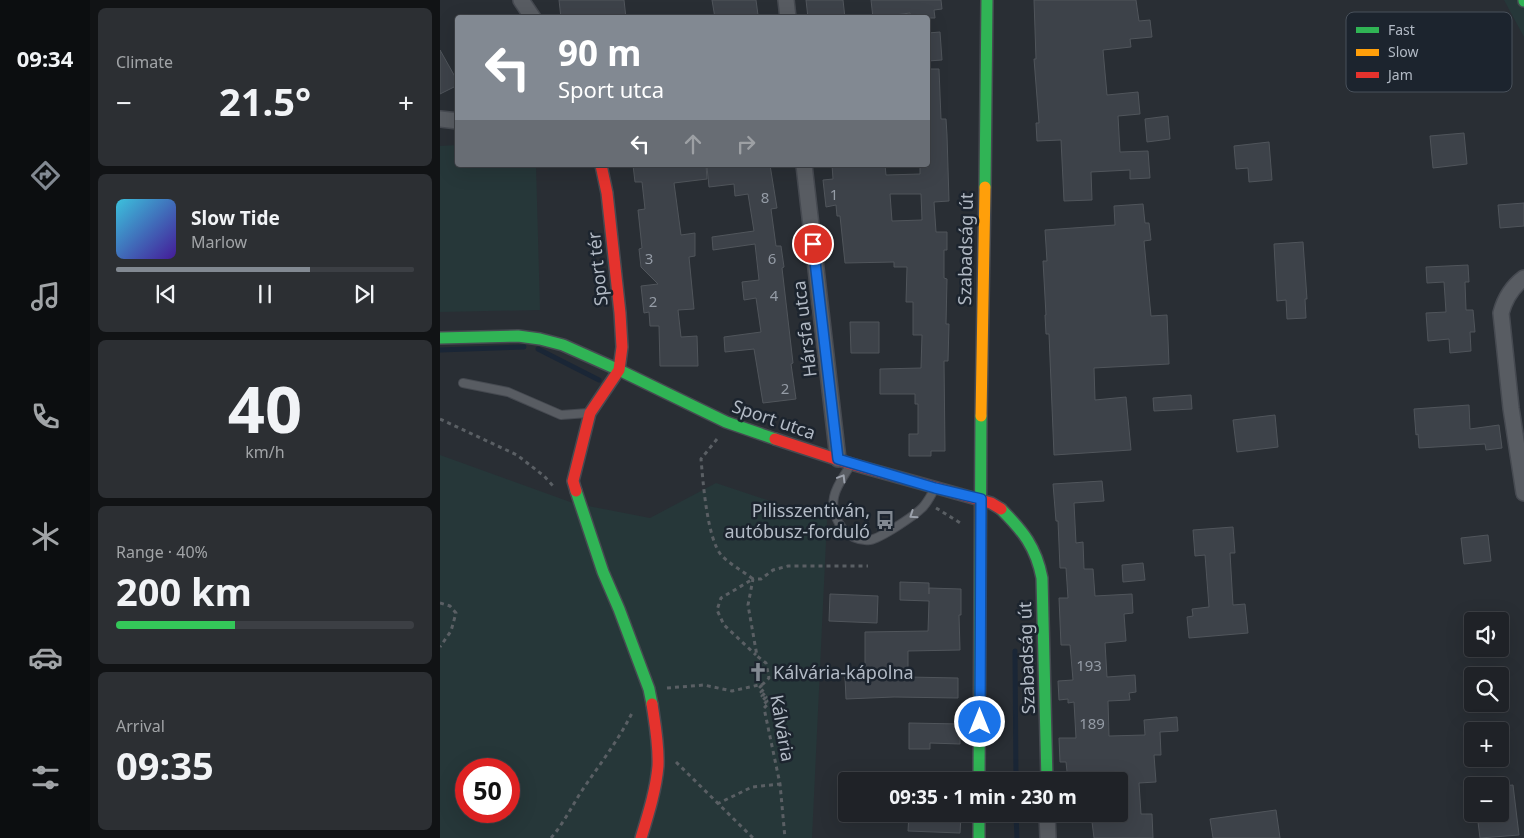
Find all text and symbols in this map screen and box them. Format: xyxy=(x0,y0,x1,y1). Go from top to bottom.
legend xyxy=(1346,12,1512,92)
text: Fast xyxy=(1388,20,1415,39)
text: 90 m xyxy=(558,29,641,76)
icon: left xyxy=(475,35,540,100)
text: Slow xyxy=(1388,42,1419,61)
text: 09:34 xyxy=(17,43,73,73)
text: Climate xyxy=(116,51,173,73)
text: Jam xyxy=(1386,65,1413,84)
text: Sport utca xyxy=(558,74,664,104)
text: 21.5° xyxy=(219,75,311,127)
text: − xyxy=(116,83,132,121)
text: + xyxy=(398,83,414,121)
icon: left xyxy=(626,130,654,158)
icon: ahead xyxy=(679,130,707,158)
icon: right xyxy=(732,130,760,158)
icon: directions xyxy=(28,158,63,193)
house number: 1 xyxy=(830,184,838,204)
house number: 8 xyxy=(761,187,769,207)
street label: Szabadság út xyxy=(952,192,978,306)
text: Slow Tide xyxy=(191,205,280,231)
pin xyxy=(792,223,834,265)
street label: Sport tér xyxy=(581,230,613,307)
icon: arrive xyxy=(799,230,827,258)
text: Marlow xyxy=(191,231,247,253)
house number: 3 xyxy=(645,248,653,268)
house number: 6 xyxy=(768,248,776,268)
icon: music xyxy=(28,279,63,314)
street label: Hársfa utca xyxy=(786,279,822,379)
icon: previous xyxy=(152,280,180,308)
icon: pause xyxy=(251,280,279,308)
icon: next xyxy=(350,280,378,308)
house number: 4 xyxy=(770,285,779,305)
house number: 2 xyxy=(649,291,657,311)
text: 40 xyxy=(228,364,302,452)
house number: 2 xyxy=(781,378,789,398)
street label: Sport utca xyxy=(729,394,819,444)
icon: phone xyxy=(28,399,63,434)
text: km/h xyxy=(245,441,285,463)
one-way arrow xyxy=(836,475,846,484)
place label: Pilisszentiván, autóbusz-forduló xyxy=(724,498,870,543)
bus stop icon: Pilisszentiván, autóbusz-forduló xyxy=(874,509,896,531)
one-way arrow xyxy=(909,509,919,518)
icon: climate xyxy=(28,519,63,554)
text: Range · 40% xyxy=(116,541,208,563)
text: 200 km xyxy=(116,565,252,617)
street label: Szabadság út xyxy=(1012,601,1040,715)
map controls xyxy=(1464,612,1509,822)
button: sound xyxy=(1464,612,1509,657)
icon: car xyxy=(28,640,63,675)
house number: 193 xyxy=(1076,655,1102,675)
place label: Kálvária-kápolna xyxy=(773,660,914,684)
church icon: Kálvária-kápolna xyxy=(747,661,769,683)
button: search xyxy=(1464,667,1509,712)
street label: Kálvária xyxy=(765,693,801,763)
position arrow xyxy=(953,695,1005,747)
house number: 189 xyxy=(1079,713,1105,733)
text: Arrival xyxy=(116,715,165,737)
button: + xyxy=(1464,722,1509,767)
text: 09:35 xyxy=(116,739,214,791)
speed limit sign: 50 xyxy=(455,758,520,823)
icon: filters xyxy=(28,760,63,795)
button: − xyxy=(1464,777,1509,822)
text: 09:35 · 1 min · 230 m xyxy=(889,784,1077,810)

